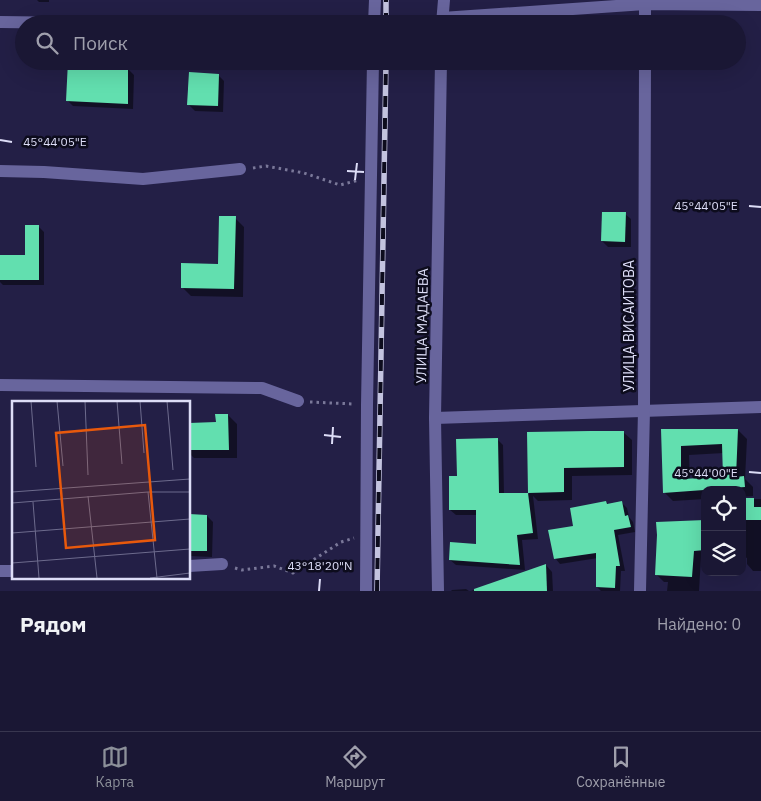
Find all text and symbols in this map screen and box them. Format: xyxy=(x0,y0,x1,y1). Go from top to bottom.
search box xyxy=(15,15,746,70)
icon: search xyxy=(33,29,61,57)
text: Поиск xyxy=(73,31,128,55)
text: 45°44'05"E xyxy=(23,134,87,149)
text: 45°44'05"E xyxy=(674,198,738,213)
street label: УЛИЦА ВИСАИТОВА xyxy=(620,260,638,392)
street label: УЛИЦА МАДАЕВА xyxy=(412,268,432,384)
inset map xyxy=(12,401,190,578)
text: 45°44'00"E xyxy=(674,465,738,480)
map controls xyxy=(701,486,746,576)
button: locate xyxy=(701,486,746,531)
button: layers xyxy=(701,531,746,576)
text: 43°18'20"N xyxy=(287,558,353,573)
text: Рядом xyxy=(20,610,87,638)
text: Найдено: 0 xyxy=(657,614,741,634)
tab: Карта xyxy=(96,743,134,791)
tab: Маршрут xyxy=(325,743,385,791)
tab: Сохранённые xyxy=(576,743,665,791)

